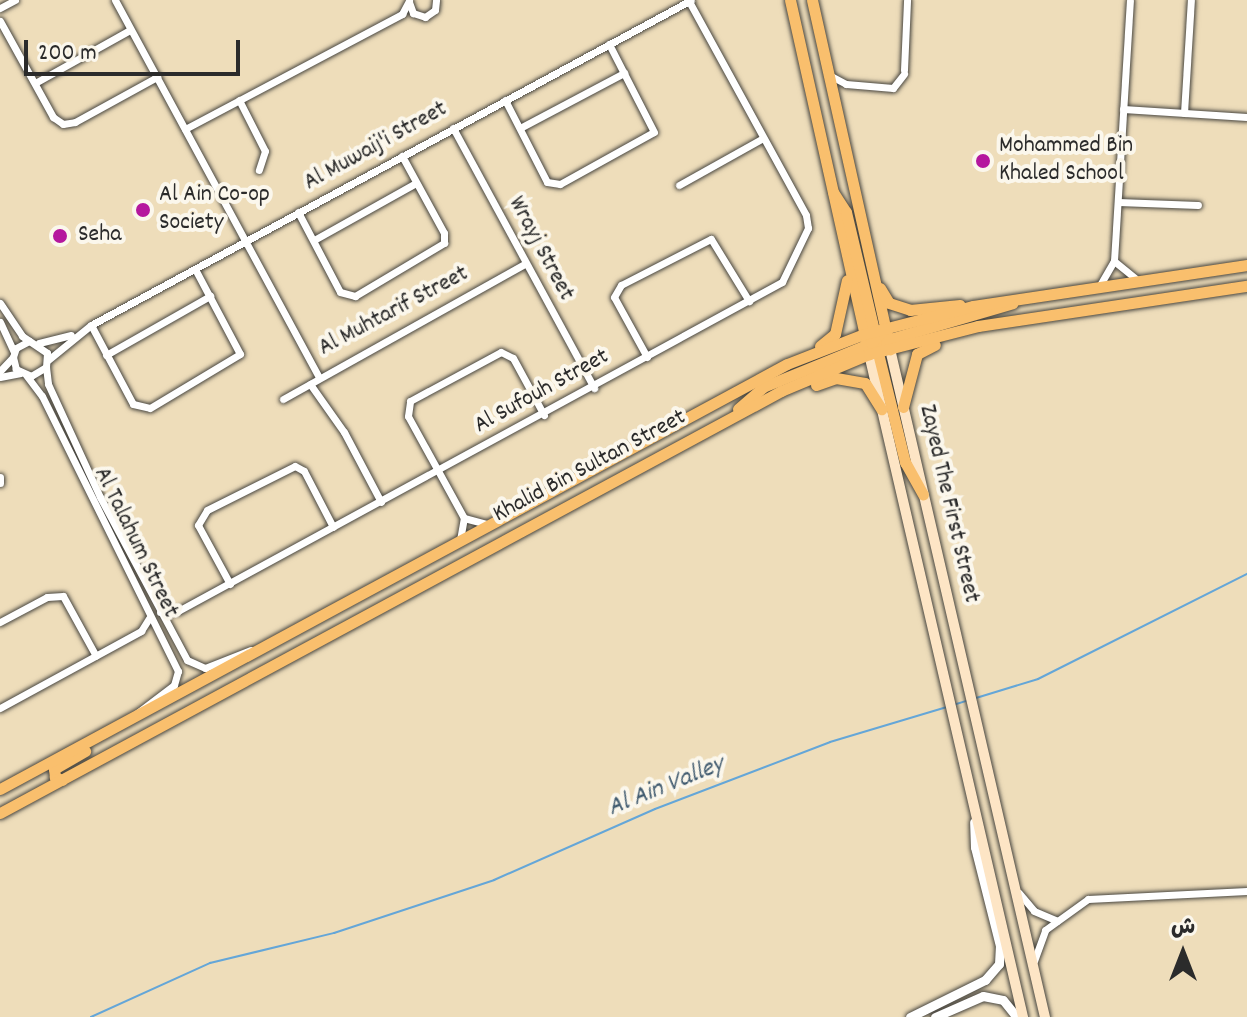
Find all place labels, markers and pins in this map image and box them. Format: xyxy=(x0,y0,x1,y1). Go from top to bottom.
place label: Mohammed Bin Khaled School xyxy=(999,133,1133,189)
marker: Mohammed Bin Khaled School xyxy=(974,152,992,170)
place label: Al Ain Co-op Society xyxy=(159,182,270,238)
marker: Al Ain Co-op Society xyxy=(134,201,152,219)
place label: Seha xyxy=(78,222,121,250)
marker: Seha xyxy=(49,225,71,247)

